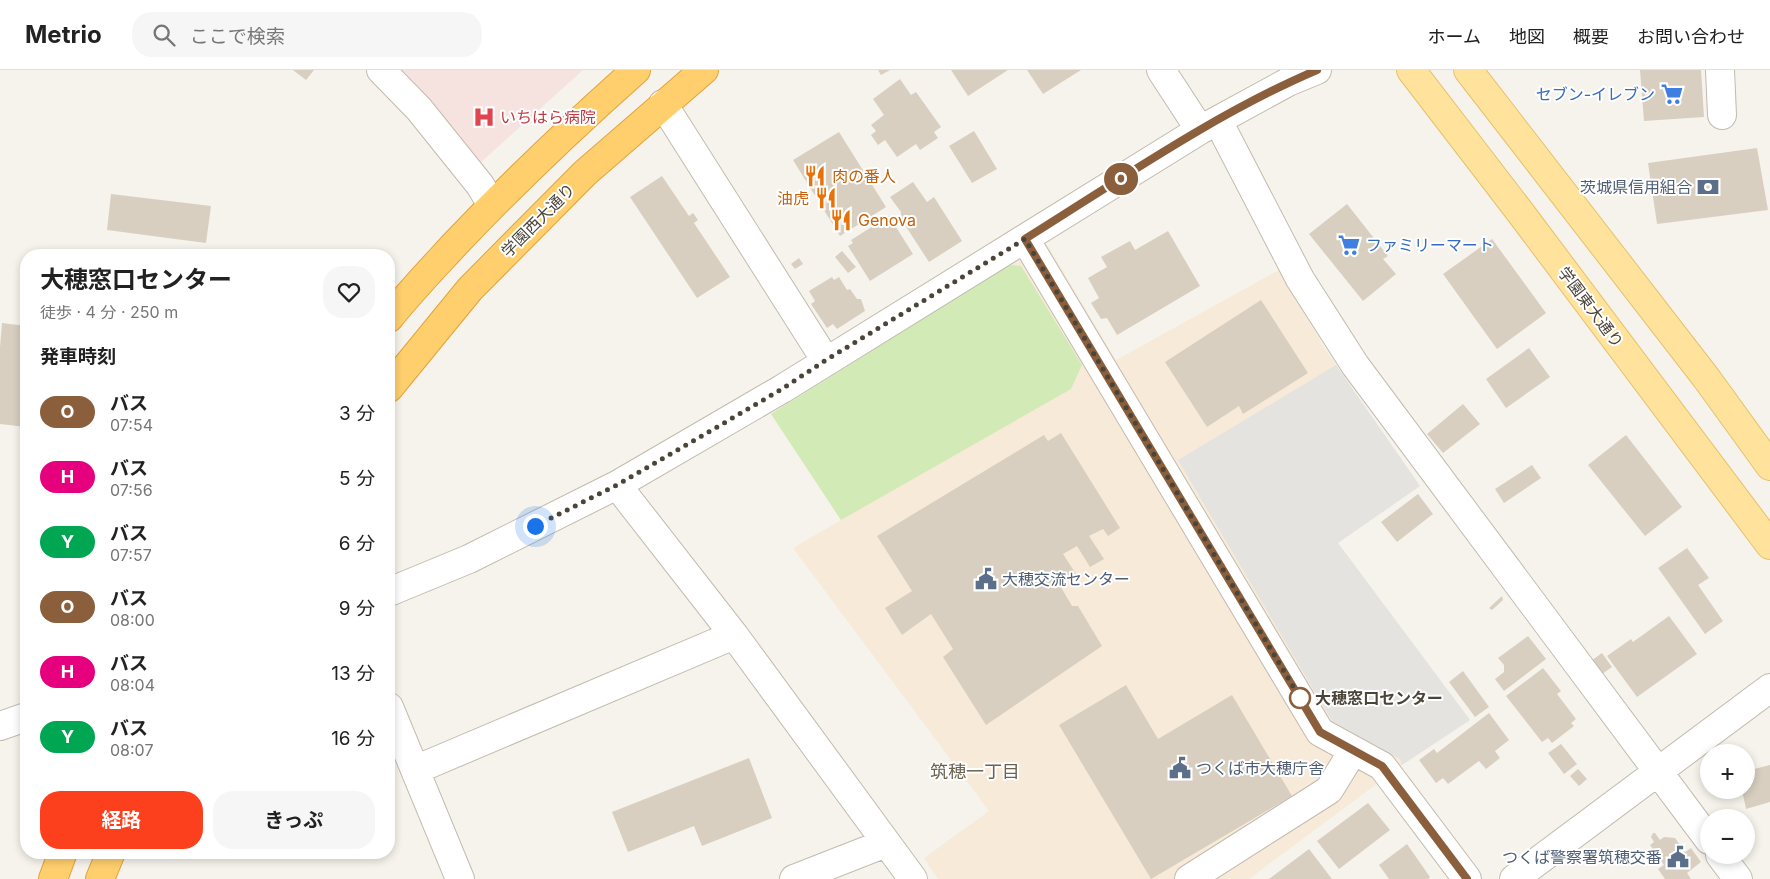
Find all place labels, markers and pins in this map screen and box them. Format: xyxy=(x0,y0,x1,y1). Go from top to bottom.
supermarket icon: セブン-イレブン xyxy=(1659,81,1685,107)
place label: セブン-イレブン xyxy=(1536,84,1655,104)
hospital icon: いちはら病院 xyxy=(471,104,497,130)
place label: いちはら病院 xyxy=(500,107,596,127)
restaurant icon: 肉の番人 xyxy=(802,163,828,189)
place label: 肉の番人 xyxy=(832,166,896,186)
bank icon: 茨城県信用組合 xyxy=(1695,174,1721,200)
place label: 茨城県信用組合 xyxy=(1580,177,1692,197)
restaurant icon: 油虎 xyxy=(813,185,839,211)
place label: 油虎 xyxy=(777,188,809,208)
restaurant icon: Genova xyxy=(828,207,854,233)
place label: Genova xyxy=(858,210,916,230)
supermarket icon: ファミリーマート xyxy=(1336,232,1362,258)
place label: ファミリーマート xyxy=(1366,235,1494,255)
public building icon: 大穂交流センター xyxy=(973,566,999,592)
place label: 大穂交流センター xyxy=(1002,569,1130,589)
marker: 大穂窓口センター xyxy=(1289,687,1311,709)
place label: 大穂窓口センター xyxy=(1315,688,1443,708)
public building icon: つくば市大穂庁舎 xyxy=(1167,755,1193,781)
place label: つくば市大穂庁舎 xyxy=(1196,758,1324,778)
public building icon: つくば警察署筑穂交番 xyxy=(1665,844,1691,870)
place label: つくば警察署筑穂交番 xyxy=(1502,847,1662,867)

